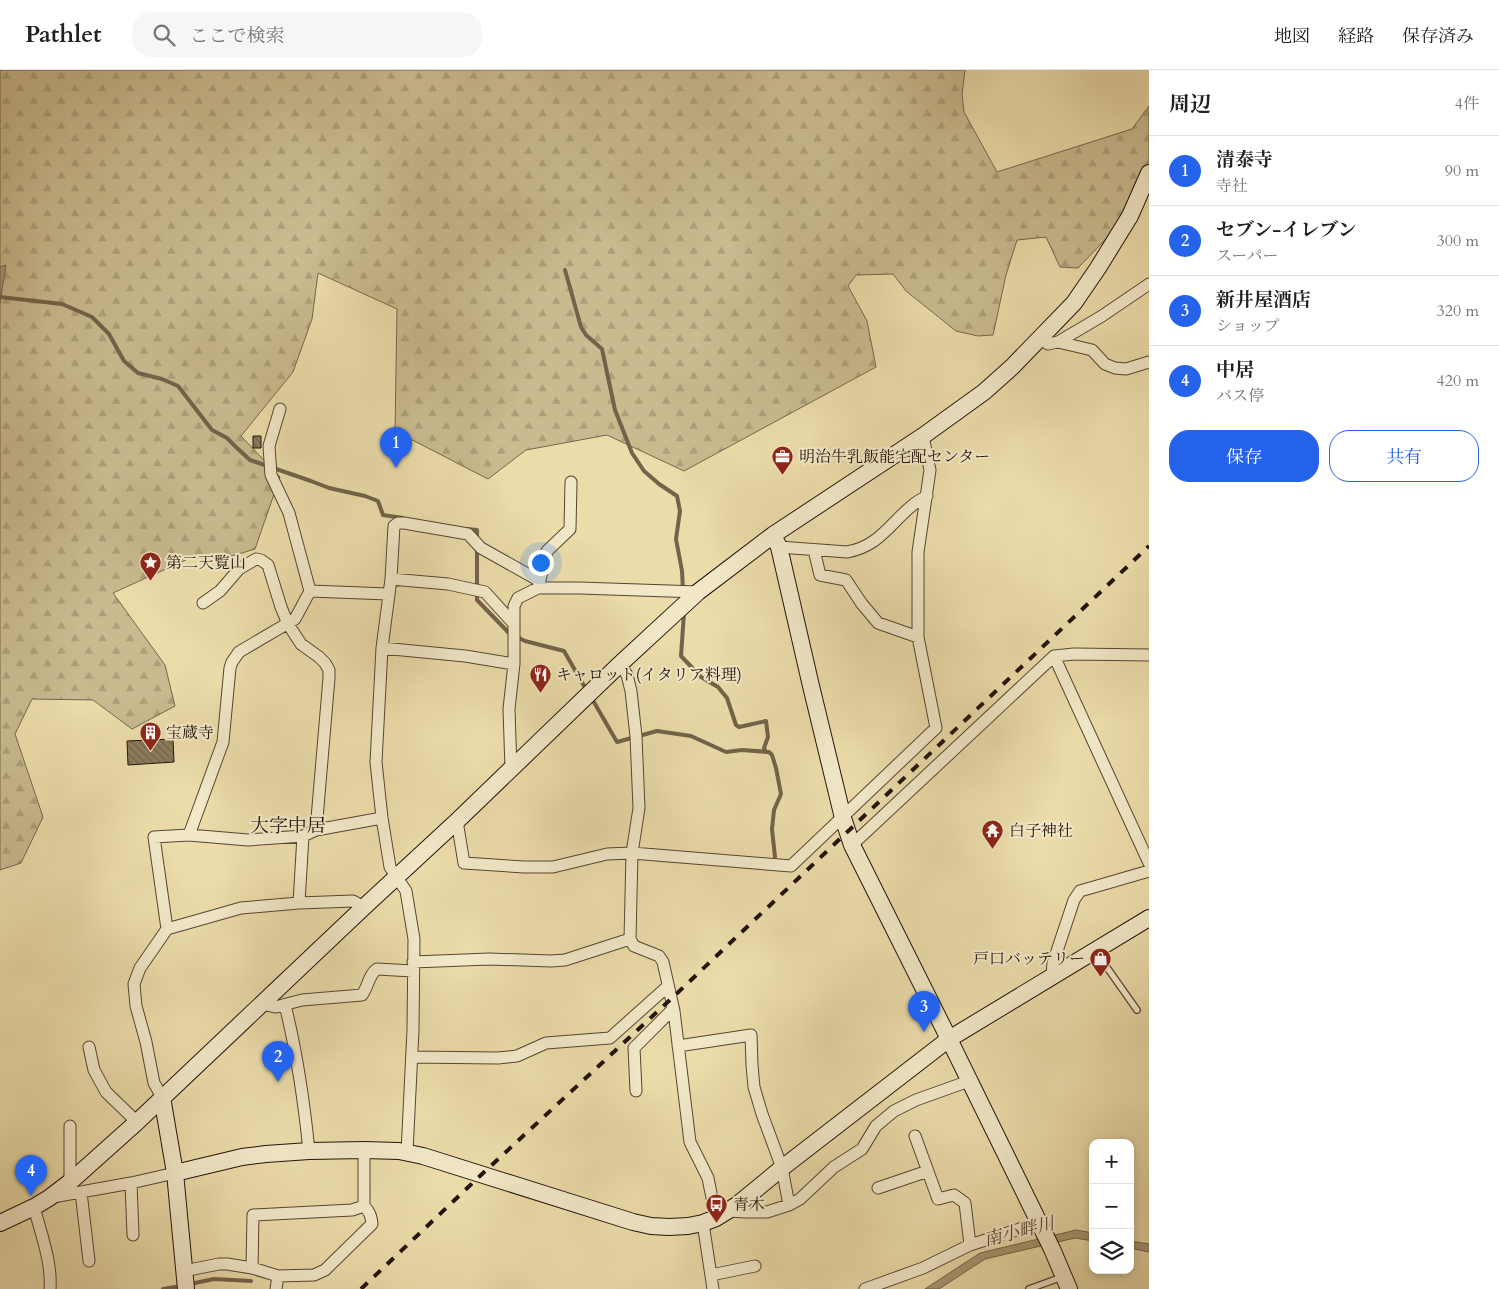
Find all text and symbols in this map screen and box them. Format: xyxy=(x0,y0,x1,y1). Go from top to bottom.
search box xyxy=(132,12,482,57)
text: Pathlet xyxy=(25,18,102,51)
icon: search xyxy=(150,21,178,49)
text: ここで検索 xyxy=(190,23,285,49)
text: 地図 xyxy=(1274,24,1310,49)
text: 経路 xyxy=(1338,24,1374,49)
text: 保存済み xyxy=(1402,24,1474,49)
text: 周辺 xyxy=(1169,90,1211,119)
text: 4件 xyxy=(1455,93,1479,115)
text: 清泰寺 xyxy=(1216,147,1273,173)
text: 1 xyxy=(1181,160,1189,182)
text: 90 m xyxy=(1445,160,1479,182)
text: 寺社 xyxy=(1216,175,1248,197)
text: セブン-イレブン xyxy=(1216,217,1357,243)
text: 2 xyxy=(1181,230,1189,252)
text: 300 m xyxy=(1437,230,1479,252)
text: スーパー xyxy=(1216,245,1278,267)
text: 新井屋酒店 xyxy=(1216,287,1311,313)
text: 3 xyxy=(1181,300,1189,322)
text: 320 m xyxy=(1437,300,1479,322)
text: ショップ xyxy=(1216,315,1280,337)
text: 中居 xyxy=(1216,357,1254,383)
text: 4 xyxy=(1181,370,1189,392)
text: 420 m xyxy=(1437,370,1479,392)
text: バス停 xyxy=(1216,385,1264,407)
pin: 1 xyxy=(380,427,412,468)
button: 保存 xyxy=(1169,430,1319,482)
button: 共有 xyxy=(1329,430,1479,482)
office icon: 明治牛乳飯能宅配センター xyxy=(771,445,795,476)
place label: 明治牛乳飯能宅配センター xyxy=(799,446,990,468)
your location xyxy=(528,550,554,576)
place icon: 第二天覧山 xyxy=(138,551,162,582)
place label: 第二天覧山 xyxy=(166,552,246,574)
restaurant icon: キャロット(イタリア料理) xyxy=(528,663,552,694)
place label: キャロット(イタリア料理) xyxy=(556,664,742,686)
building icon: 宝蔵寺 xyxy=(138,721,162,752)
place label: 宝蔵寺 xyxy=(166,722,214,744)
district label: 大字中居 xyxy=(250,813,326,839)
temple icon: 白子神社 xyxy=(981,819,1005,850)
place label: 白子神社 xyxy=(1009,820,1073,842)
shop icon: 戸口バッテリー xyxy=(1089,947,1113,978)
place label: 戸口バッテリー xyxy=(973,948,1085,970)
pin: 3 xyxy=(908,991,940,1032)
pin: 2 xyxy=(262,1041,294,1082)
map controls xyxy=(1089,1139,1134,1274)
button: + xyxy=(1089,1139,1134,1184)
pin: 4 xyxy=(15,1155,47,1196)
button: − xyxy=(1089,1184,1134,1229)
bus stop icon: 青木 xyxy=(705,1193,729,1224)
place label: 青木 xyxy=(733,1194,765,1216)
water label: 南小畔川 xyxy=(981,1211,1059,1253)
button: layers xyxy=(1089,1229,1134,1274)

